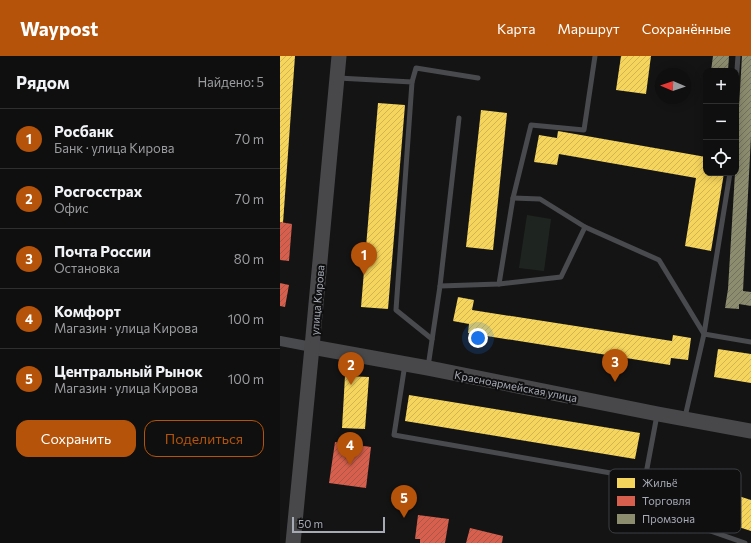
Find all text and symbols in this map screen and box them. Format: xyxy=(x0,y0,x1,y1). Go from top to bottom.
text: Waypost xyxy=(20,17,98,40)
text: Карта xyxy=(497,20,535,37)
text: Маршрут xyxy=(557,20,620,37)
text: Сохранённые xyxy=(642,20,731,37)
north arrow xyxy=(655,68,691,104)
map controls xyxy=(703,68,739,176)
button: + xyxy=(703,68,739,104)
text: Рядом xyxy=(16,72,70,93)
text: Найдено: 5 xyxy=(197,74,264,90)
button: − xyxy=(703,104,739,140)
text: Росбанк xyxy=(54,122,114,140)
text: 1 xyxy=(26,131,32,147)
text: 70 m xyxy=(235,131,264,147)
text: Банк · улица Кирова xyxy=(54,140,175,156)
button: locate xyxy=(703,140,739,176)
text: Росгосстрах xyxy=(54,182,142,200)
text: 2 xyxy=(25,191,33,207)
text: 70 m xyxy=(235,191,264,207)
text: Офис xyxy=(54,200,89,216)
text: Почта России xyxy=(54,242,151,260)
pin: 1 xyxy=(351,242,377,275)
text: 3 xyxy=(25,251,33,267)
text: 80 m xyxy=(234,251,264,267)
text: Остановка xyxy=(54,260,120,276)
street label: улица Кирова xyxy=(307,264,327,336)
text: Комфорт xyxy=(54,302,121,320)
text: 4 xyxy=(25,311,33,327)
text: 100 m xyxy=(228,311,264,327)
text: Магазин · улица Кирова xyxy=(54,320,198,336)
your location xyxy=(468,328,488,348)
pin: 3 xyxy=(602,349,628,382)
pin: 2 xyxy=(338,352,364,385)
text: Центральный Рынок xyxy=(54,362,203,380)
street label: Красноармейская улица xyxy=(453,368,579,404)
text: 5 xyxy=(25,371,33,387)
text: 100 m xyxy=(228,371,264,387)
text: Магазин · улица Кирова xyxy=(54,380,198,396)
button: Сохранить xyxy=(16,420,136,457)
button: Поделиться xyxy=(144,420,264,457)
pin: 4 xyxy=(337,432,363,465)
legend xyxy=(609,469,741,533)
text: Жильё xyxy=(642,476,678,489)
pin: 5 xyxy=(391,485,417,518)
text: Торговля xyxy=(642,494,691,507)
text: Промзона xyxy=(642,512,695,525)
scale bar xyxy=(292,515,385,534)
text: 50 m xyxy=(298,517,323,530)

